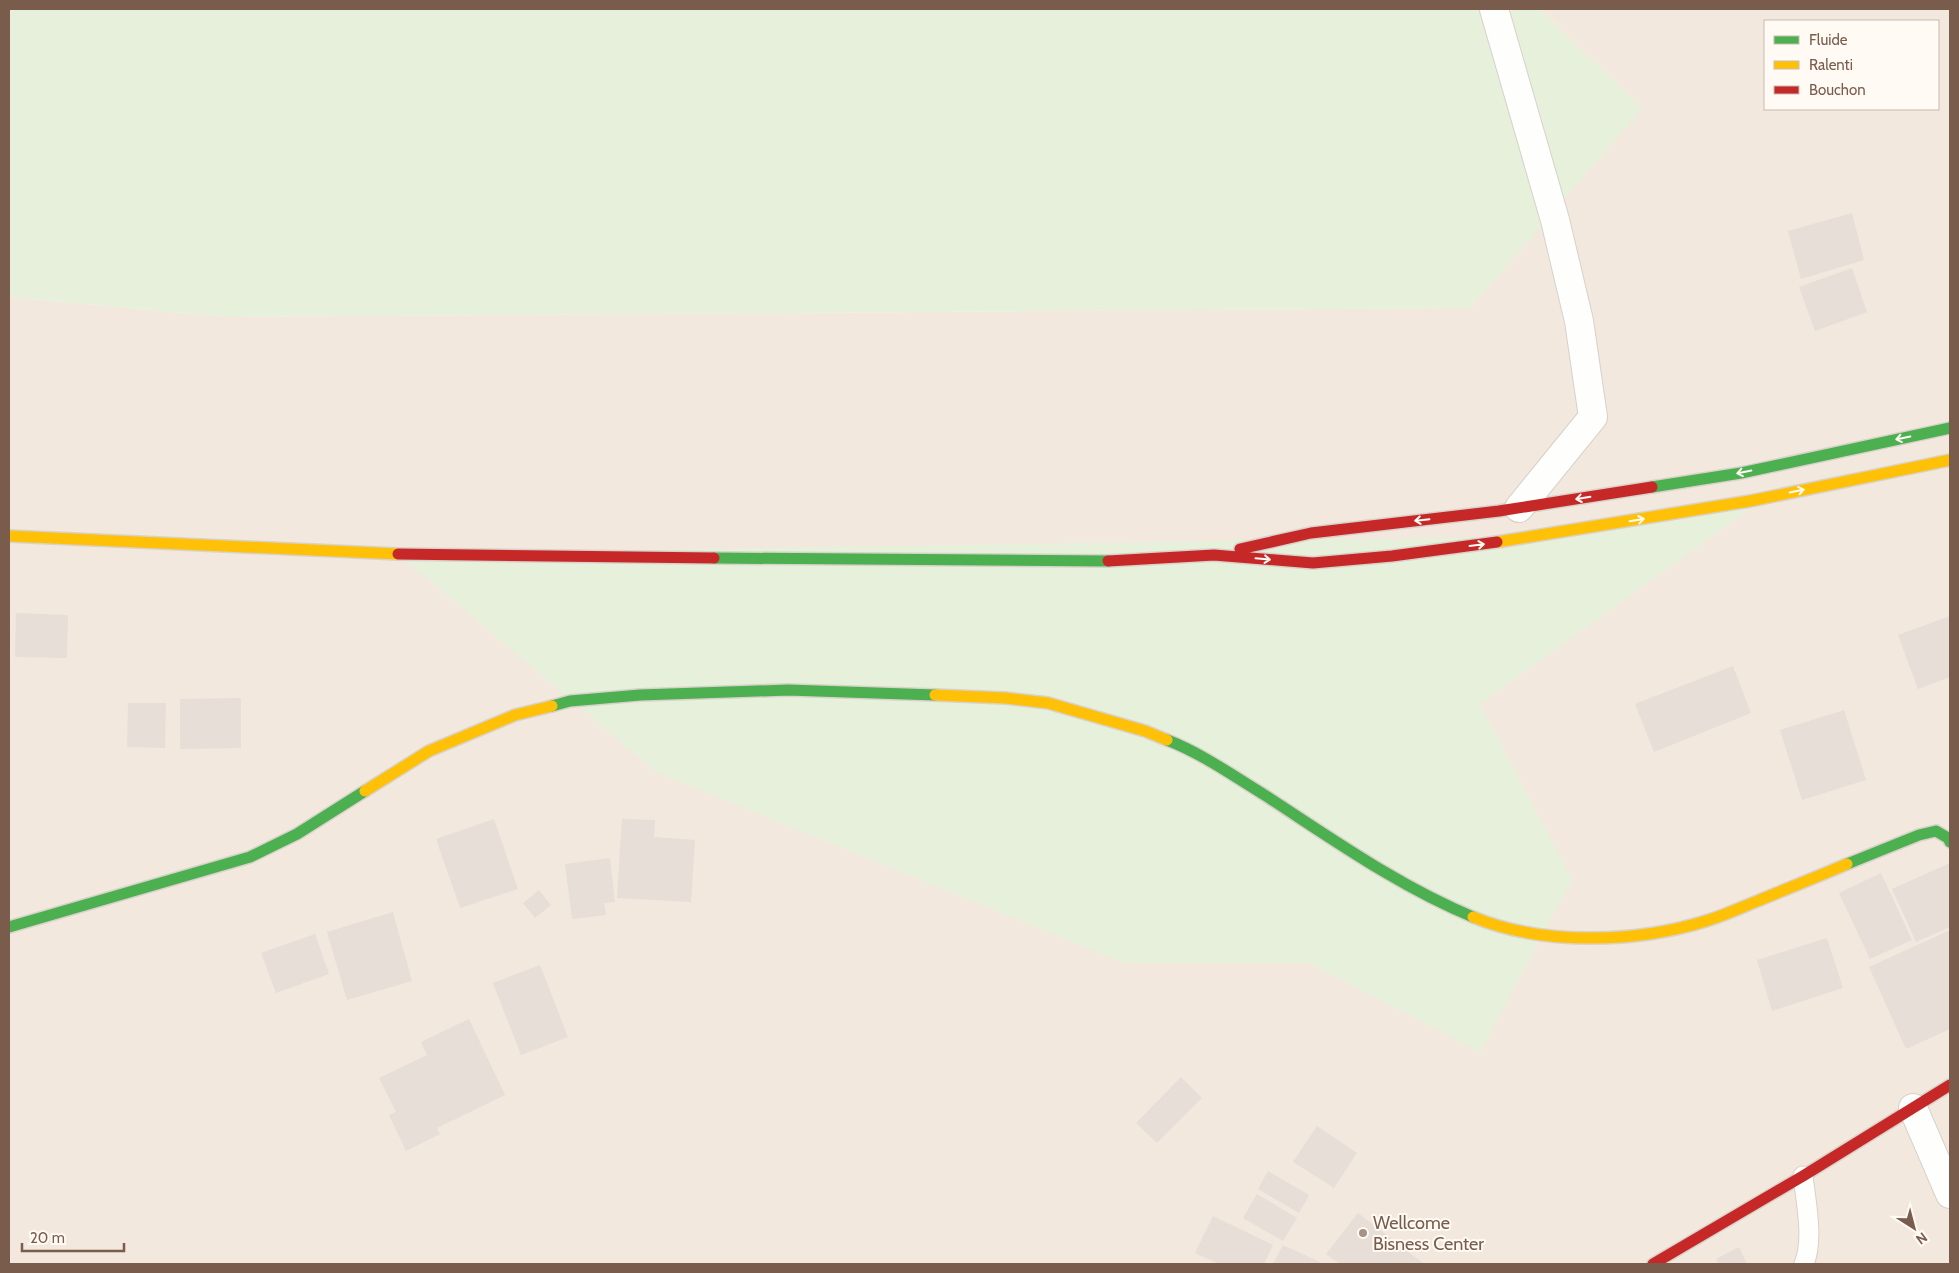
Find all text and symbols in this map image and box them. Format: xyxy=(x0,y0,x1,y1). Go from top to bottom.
legend xyxy=(1764,20,1939,110)
text: Fluide xyxy=(1809,31,1848,49)
text: Ralenti xyxy=(1809,56,1853,74)
text: Bouchon xyxy=(1809,81,1866,99)
one-way arrow xyxy=(1895,434,1911,443)
one-way arrow xyxy=(1736,467,1752,477)
one-way arrow xyxy=(1789,486,1805,495)
one-way arrow xyxy=(1576,493,1592,503)
one-way arrow xyxy=(1629,514,1645,524)
one-way arrow xyxy=(1415,515,1431,525)
one-way arrow xyxy=(1468,540,1484,550)
one-way arrow xyxy=(1254,554,1270,563)
north arrow xyxy=(1889,1203,1939,1253)
place label: Wellcome Bisness Center xyxy=(1373,1212,1484,1255)
scale bar xyxy=(22,1220,125,1252)
marker: Wellcome Bisness Center xyxy=(1357,1227,1369,1239)
text: N xyxy=(1912,1228,1931,1249)
text: 20 m xyxy=(30,1229,65,1247)

